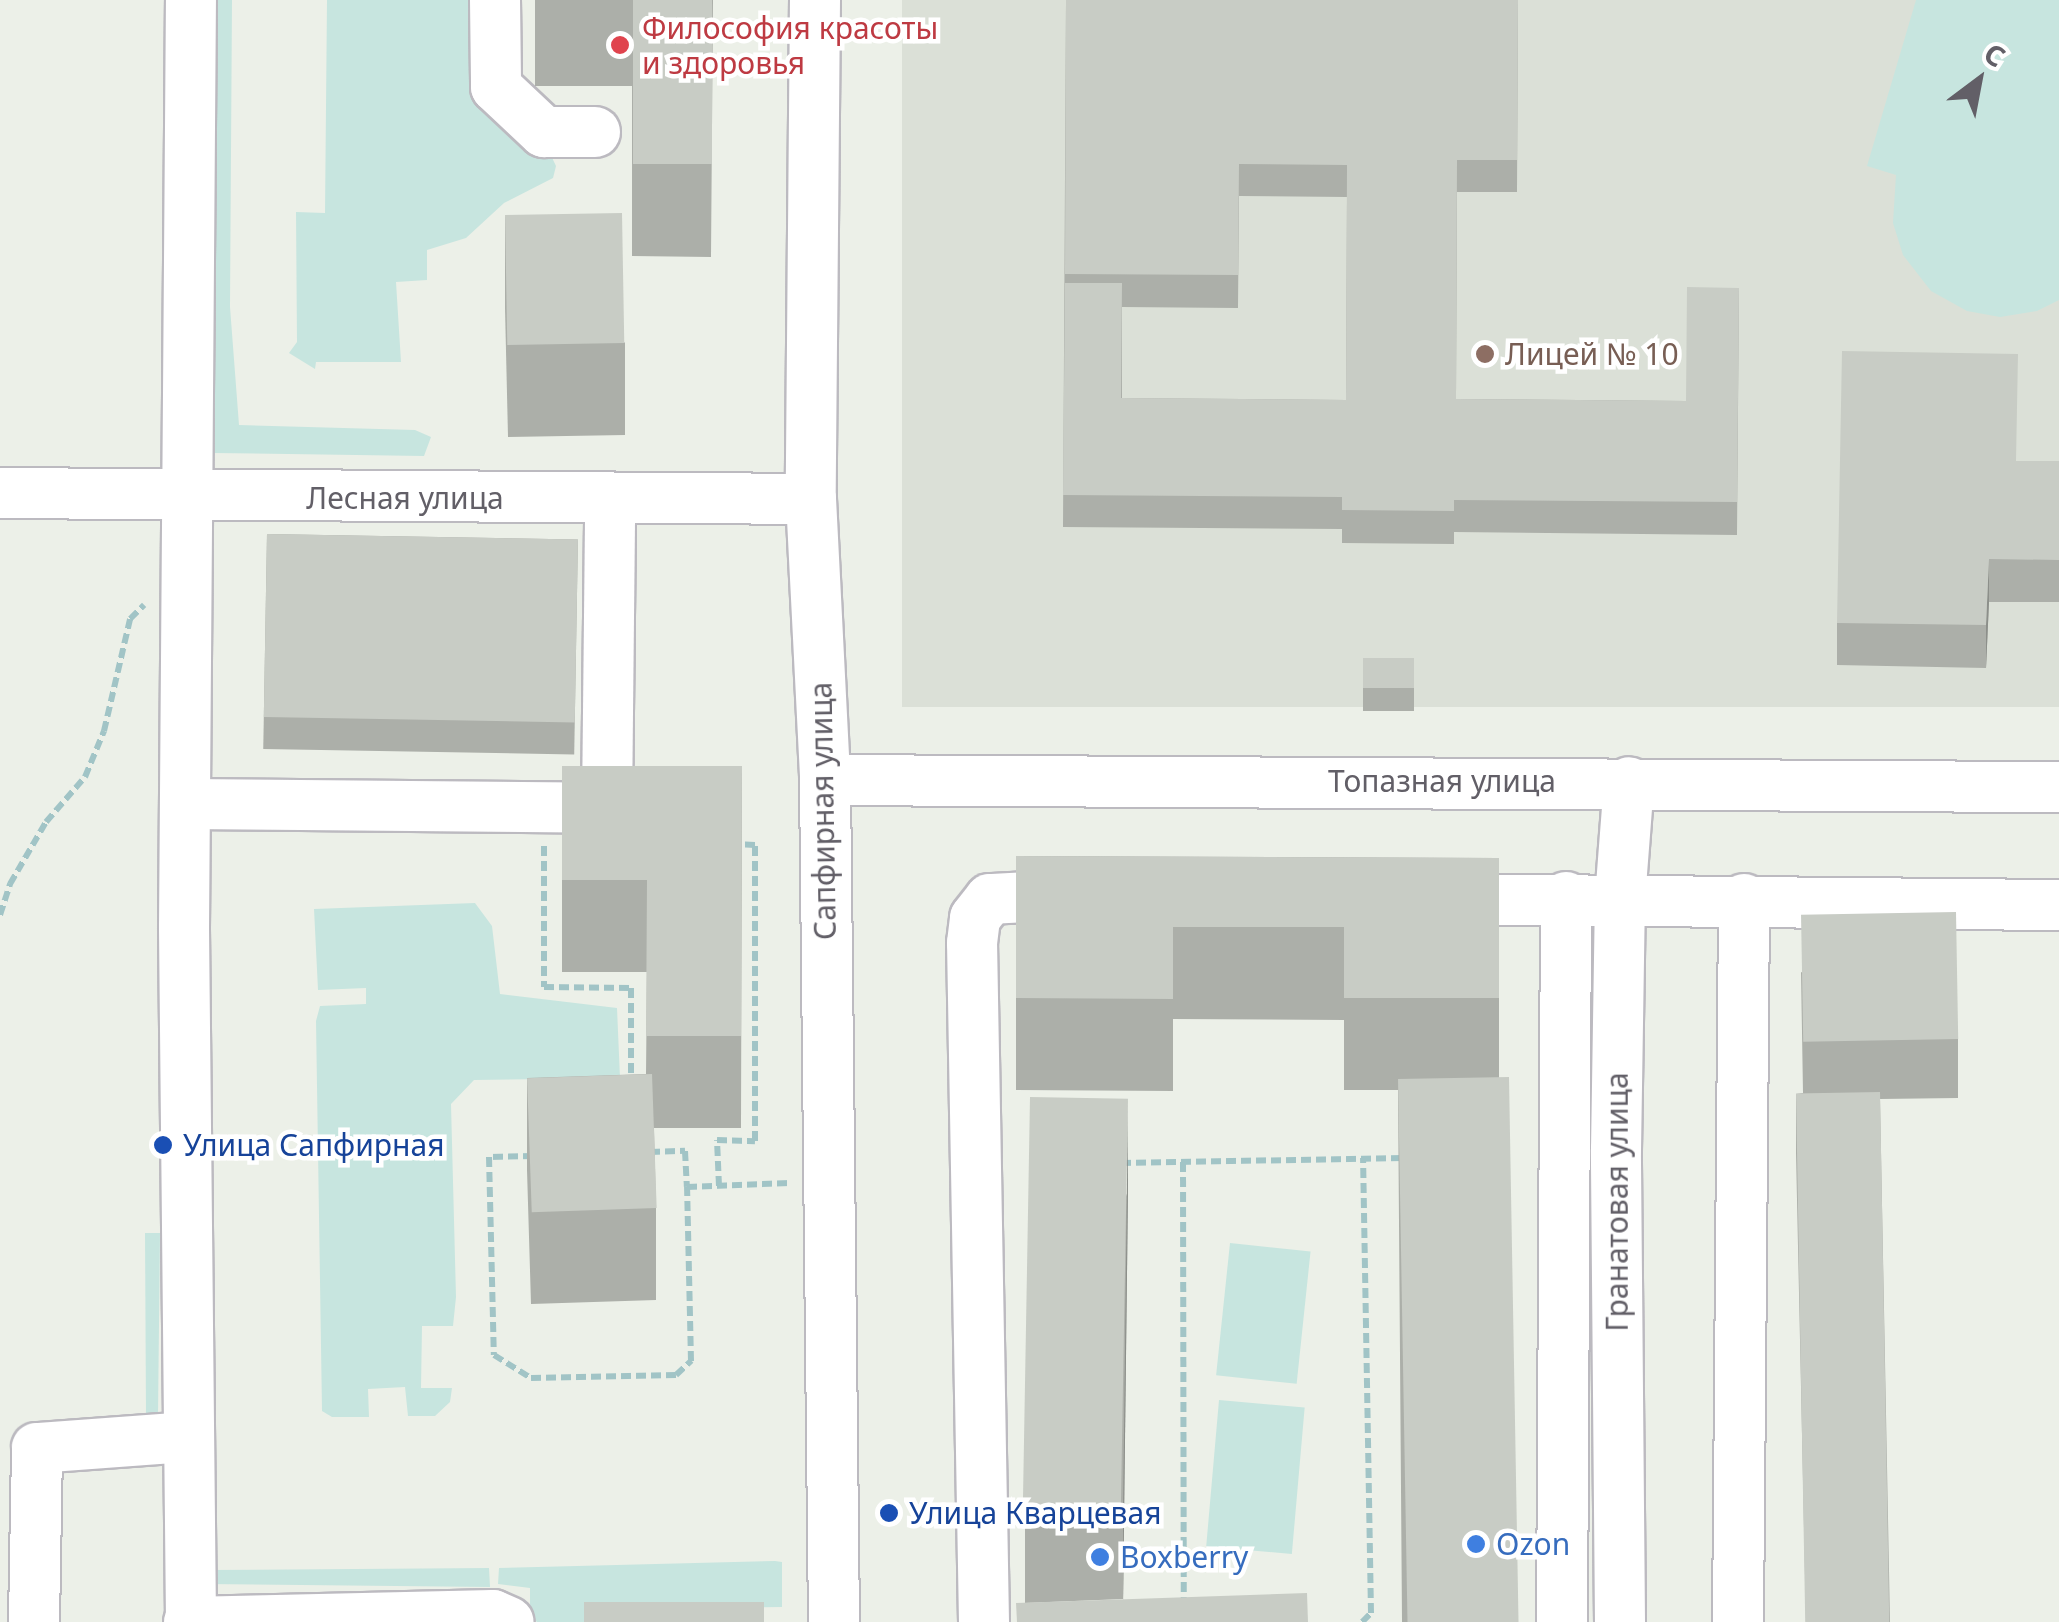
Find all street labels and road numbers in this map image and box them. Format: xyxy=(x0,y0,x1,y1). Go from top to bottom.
street label: Лесная улица xyxy=(306,480,504,516)
street label: Сапфирная улица xyxy=(803,682,843,940)
street label: Топазная улица xyxy=(1328,763,1556,799)
street label: Гранатовая улица xyxy=(1599,1072,1635,1332)

